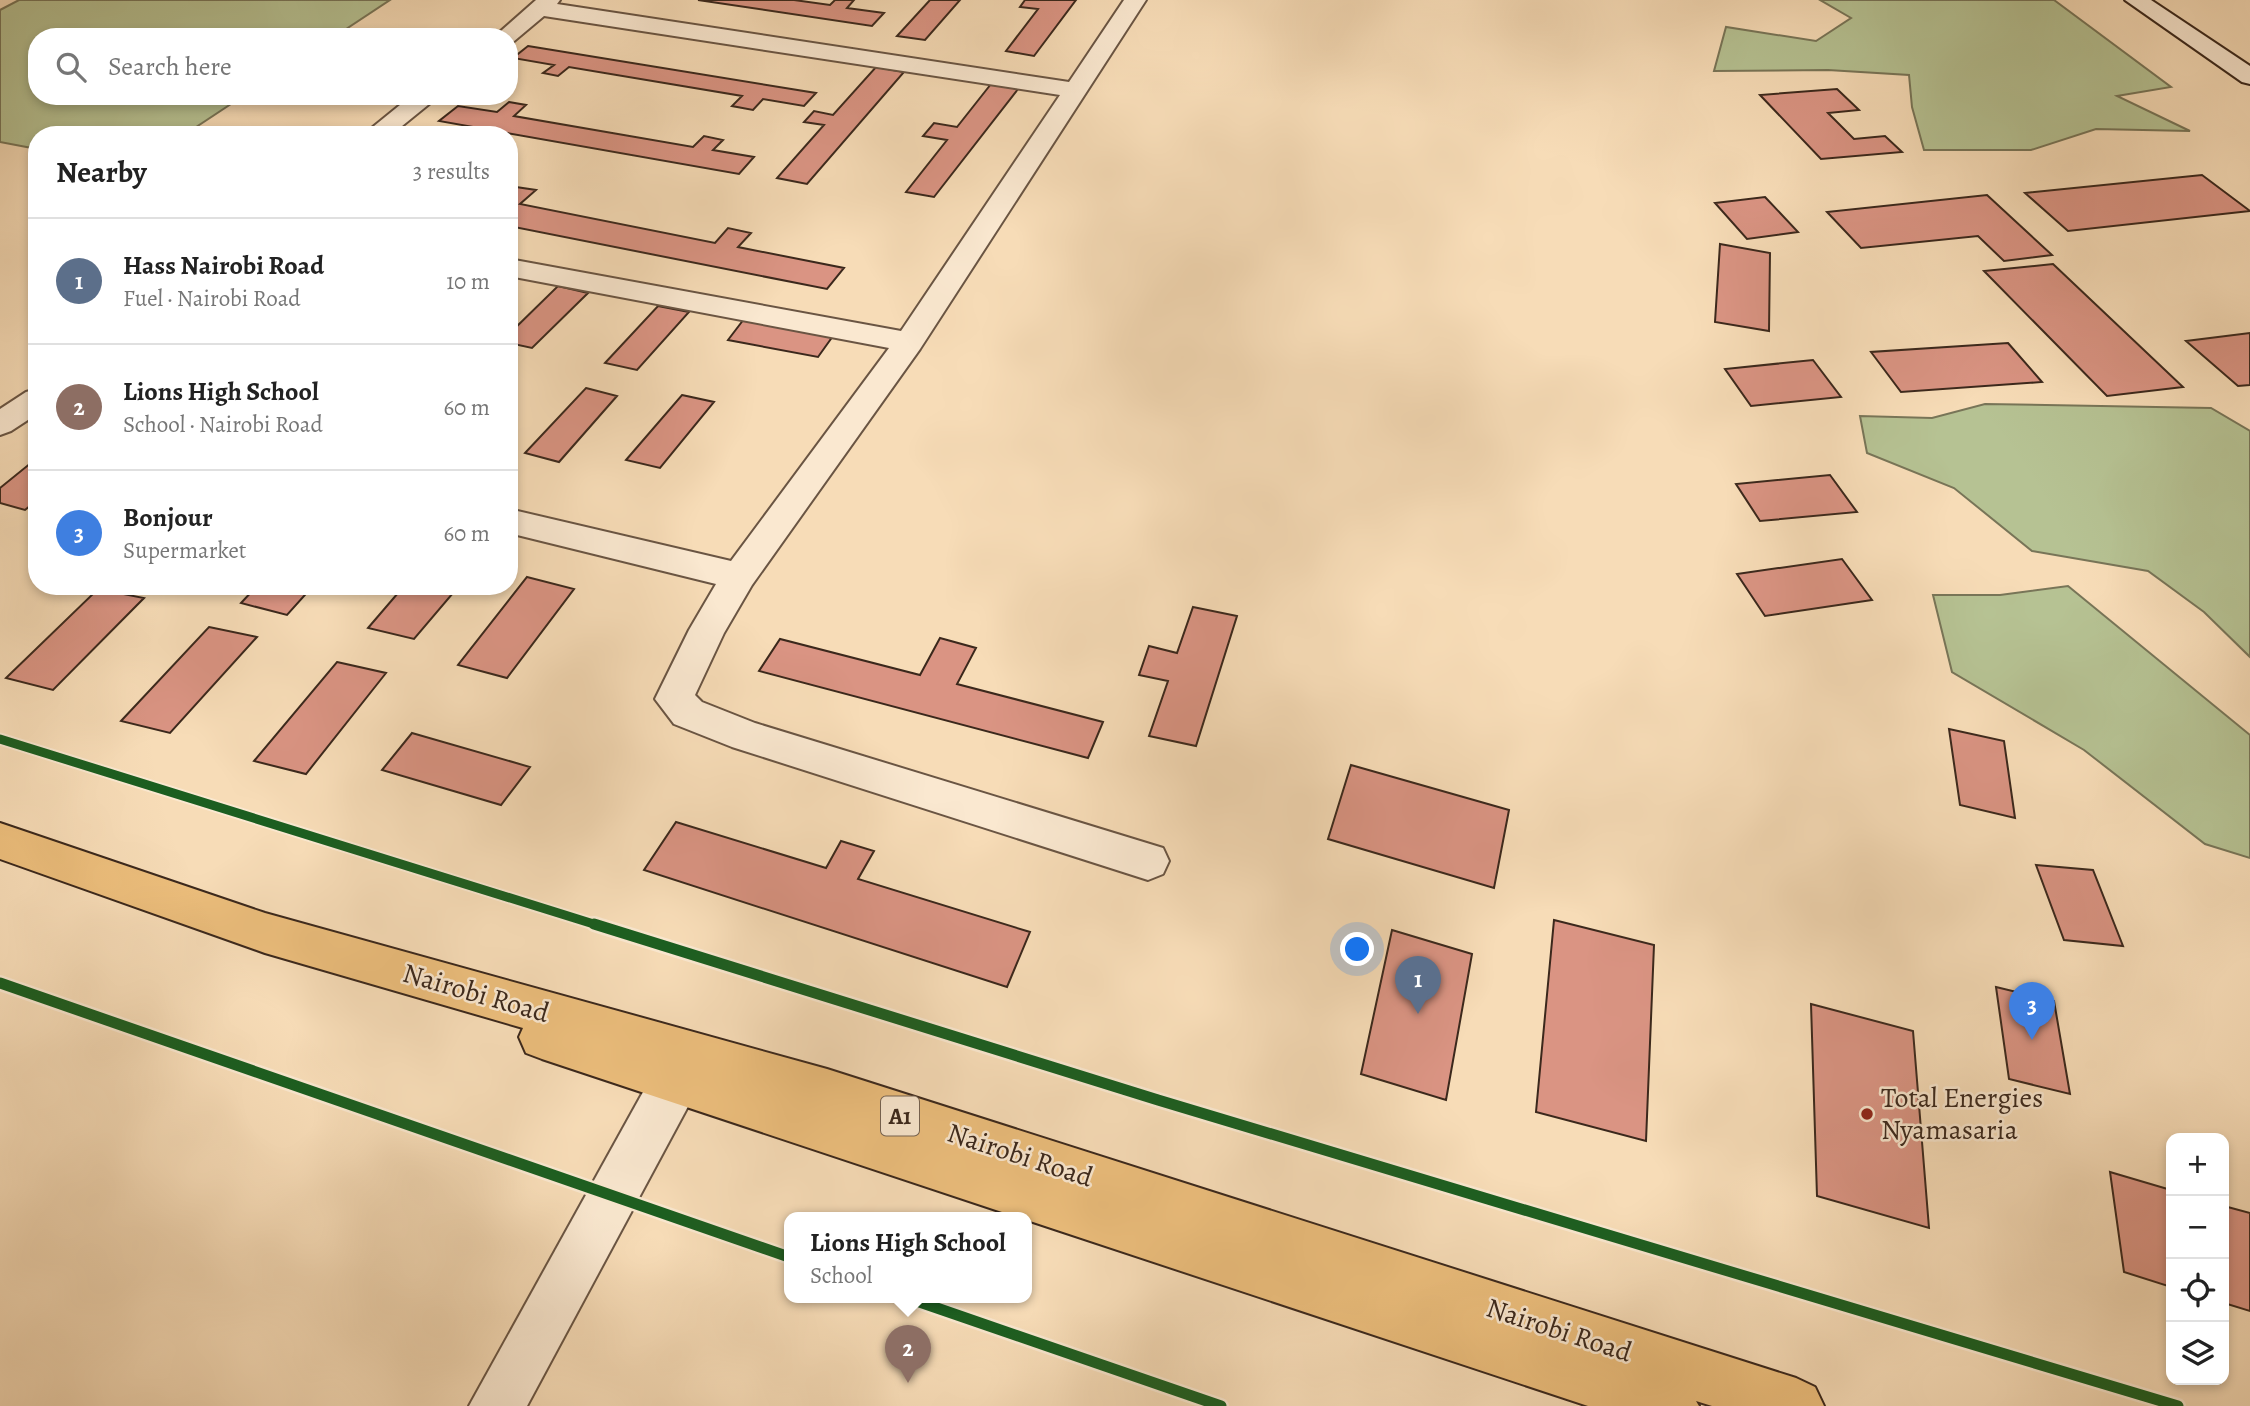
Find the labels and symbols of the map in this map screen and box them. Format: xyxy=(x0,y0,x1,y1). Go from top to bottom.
your location xyxy=(1340,932,1374,966)
street label: Nairobi Road xyxy=(398,954,555,1032)
pin: 1 xyxy=(1395,956,1441,1014)
pin: 3 xyxy=(2009,982,2055,1040)
place label: Total Energies Nyamasaria xyxy=(1881,1079,2043,1149)
road number: A1 xyxy=(881,1096,919,1135)
marker: Total Energies Nyamasaria xyxy=(1859,1106,1875,1122)
street label: Nairobi Road xyxy=(942,1114,1099,1197)
street label: Nairobi Road xyxy=(1481,1289,1638,1372)
pin: 2 xyxy=(885,1325,931,1383)

